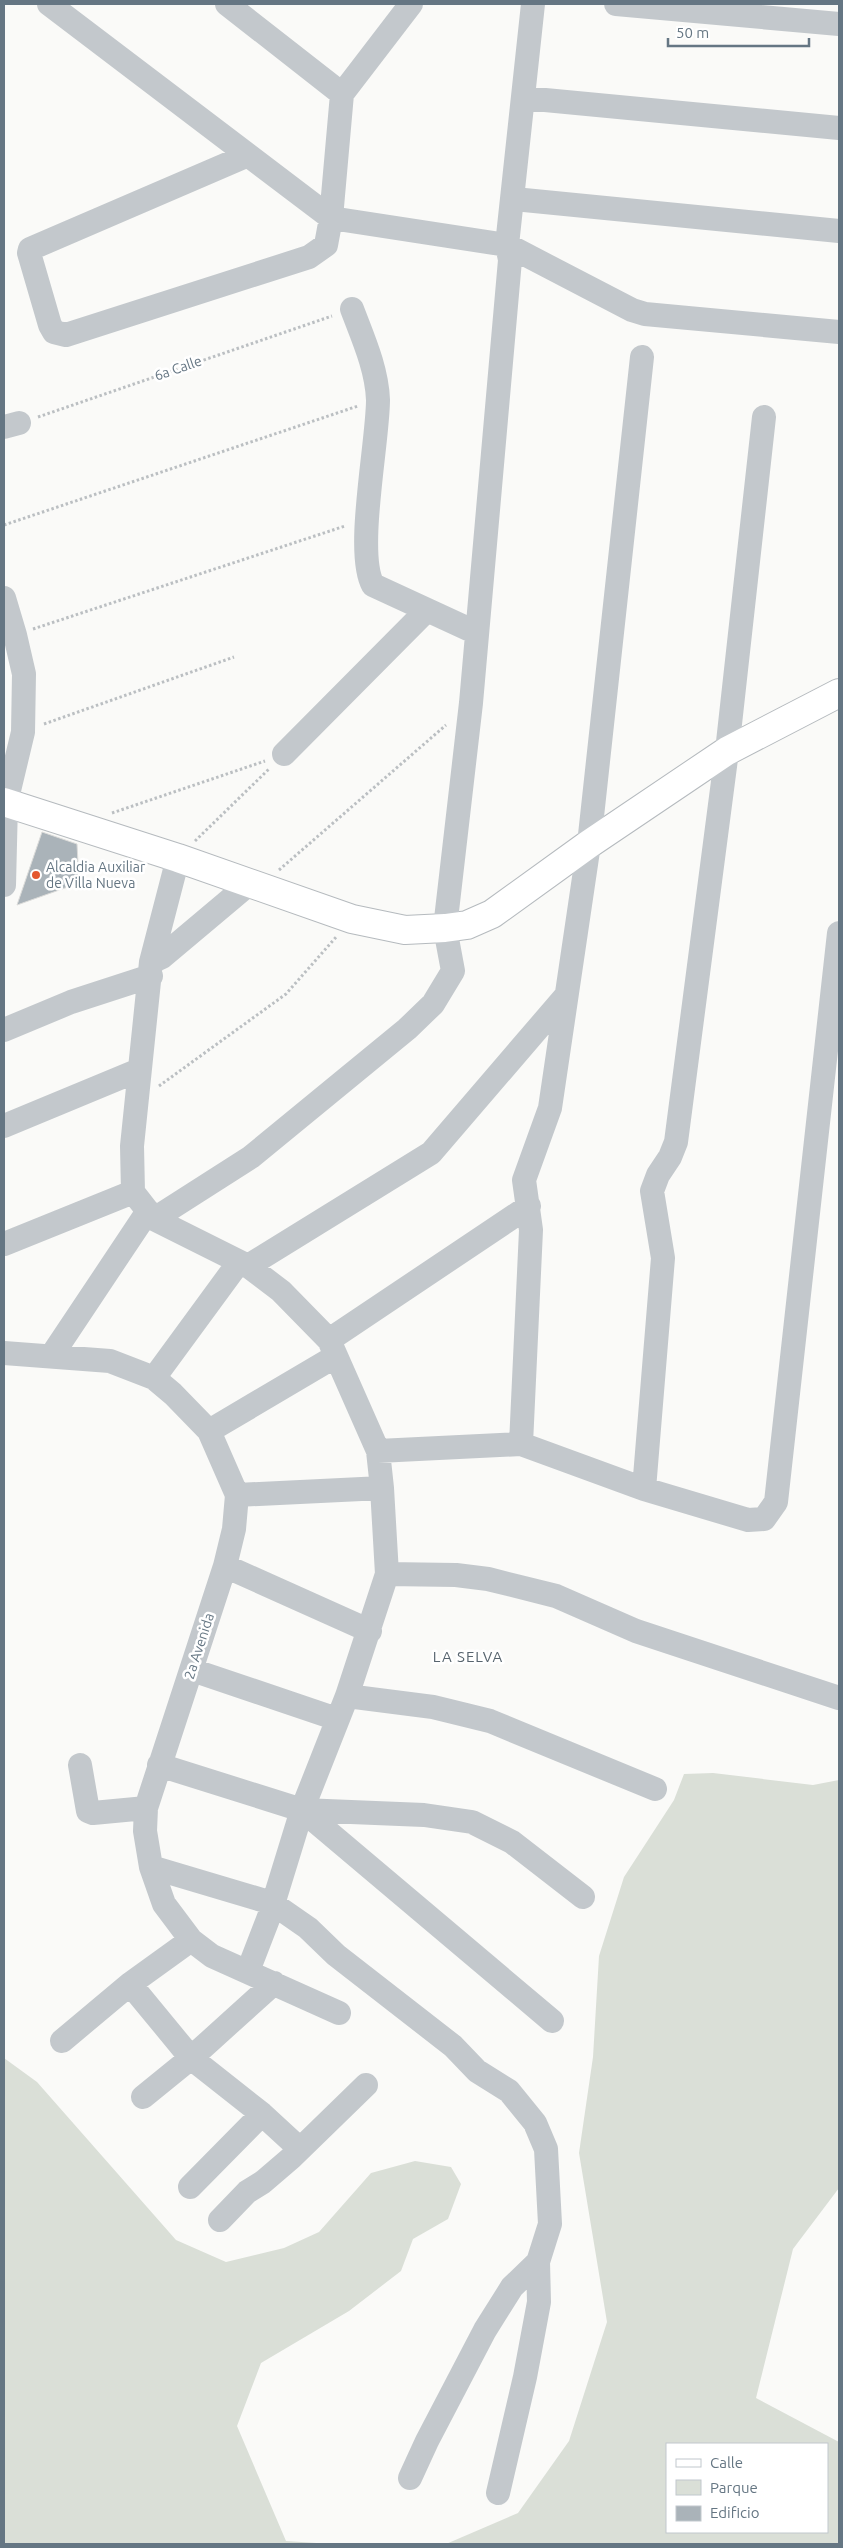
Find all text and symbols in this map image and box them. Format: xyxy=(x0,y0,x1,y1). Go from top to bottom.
scale bar xyxy=(668,15,809,47)
text: 50 m xyxy=(676,24,709,41)
street label: 6a Calle xyxy=(152,352,204,384)
place label: Alcaldia Auxiliar de Villa Nueva xyxy=(46,859,146,891)
marker: Alcaldia Auxiliar de Villa Nueva xyxy=(30,869,42,881)
street label: 2a Avenida xyxy=(181,1611,217,1681)
district label: LA SELVA xyxy=(433,1648,503,1665)
legend xyxy=(666,2443,828,2533)
text: Calle xyxy=(710,2454,743,2471)
text: Parque xyxy=(710,2479,758,2496)
text: Edificio xyxy=(710,2504,759,2521)

